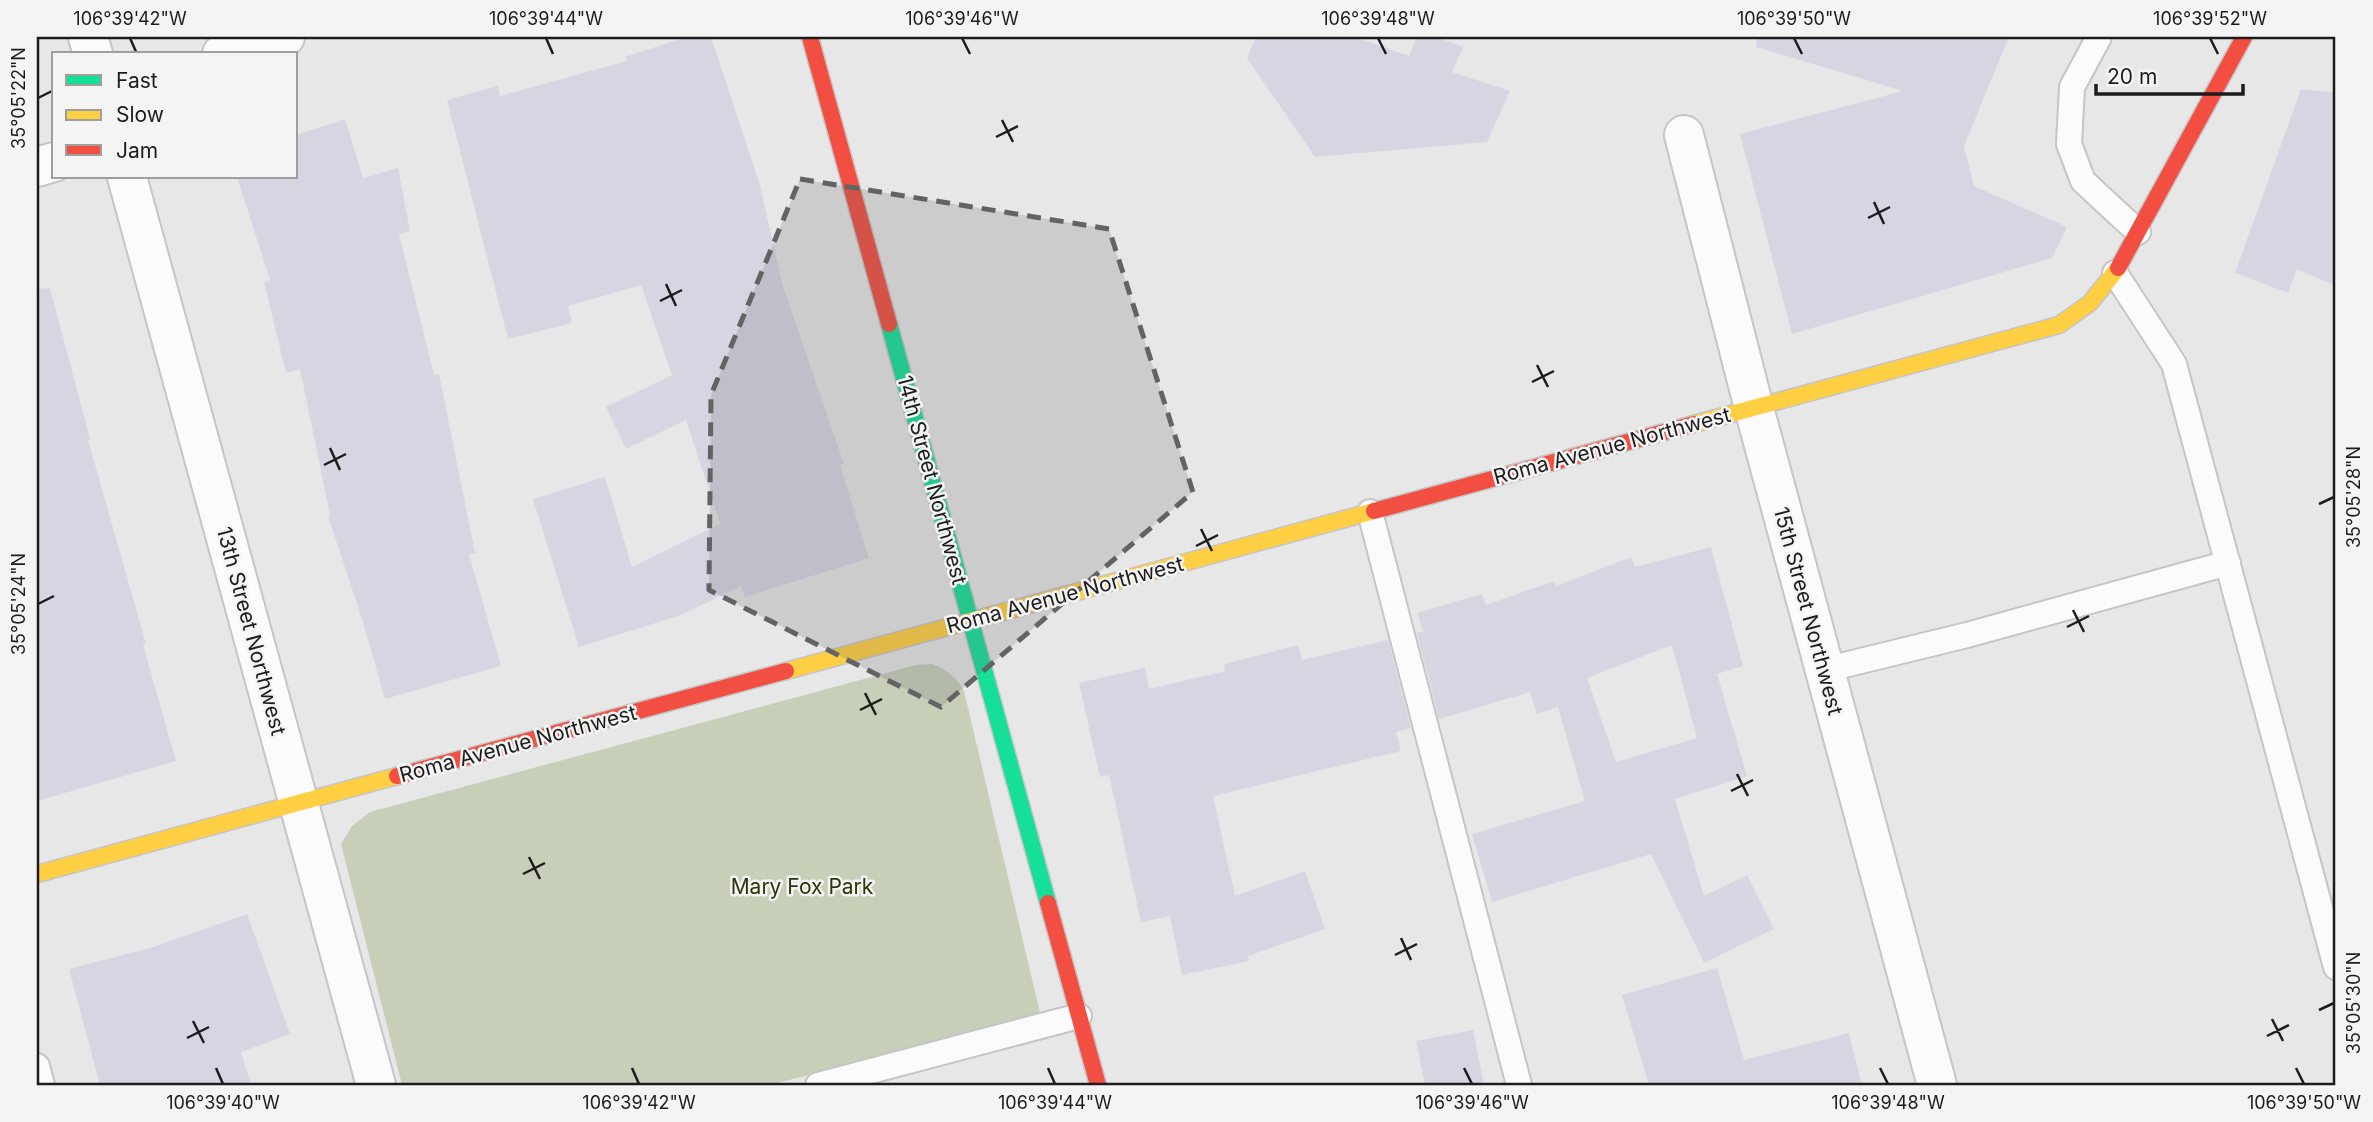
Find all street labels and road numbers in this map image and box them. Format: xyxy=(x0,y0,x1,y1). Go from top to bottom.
street label: 14th Street Northwest xyxy=(893,373,972,587)
street label: Roma Avenue Northwest xyxy=(1491,402,1733,489)
street label: 15th Street Northwest xyxy=(1769,504,1848,718)
street label: 13th Street Northwest xyxy=(212,524,291,738)
street label: Roma Avenue Northwest xyxy=(944,551,1186,638)
street label: Roma Avenue Northwest xyxy=(397,700,639,787)

